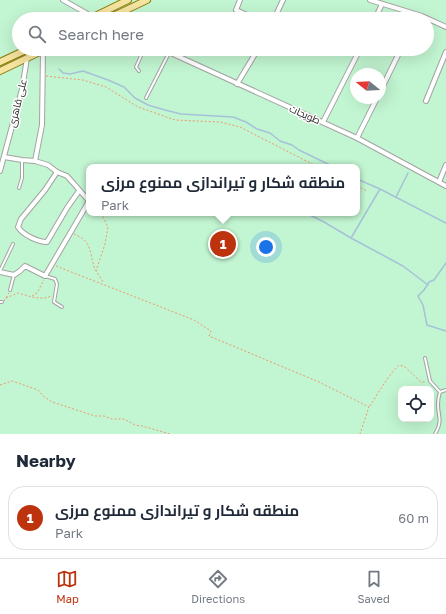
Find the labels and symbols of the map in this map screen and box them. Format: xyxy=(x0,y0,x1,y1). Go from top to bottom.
north arrow xyxy=(350,68,386,104)
street label: علی قاهری xyxy=(5,78,30,129)
street label: طویجات xyxy=(288,102,322,126)
pin: 1 xyxy=(210,229,236,259)
your location xyxy=(256,237,276,257)

